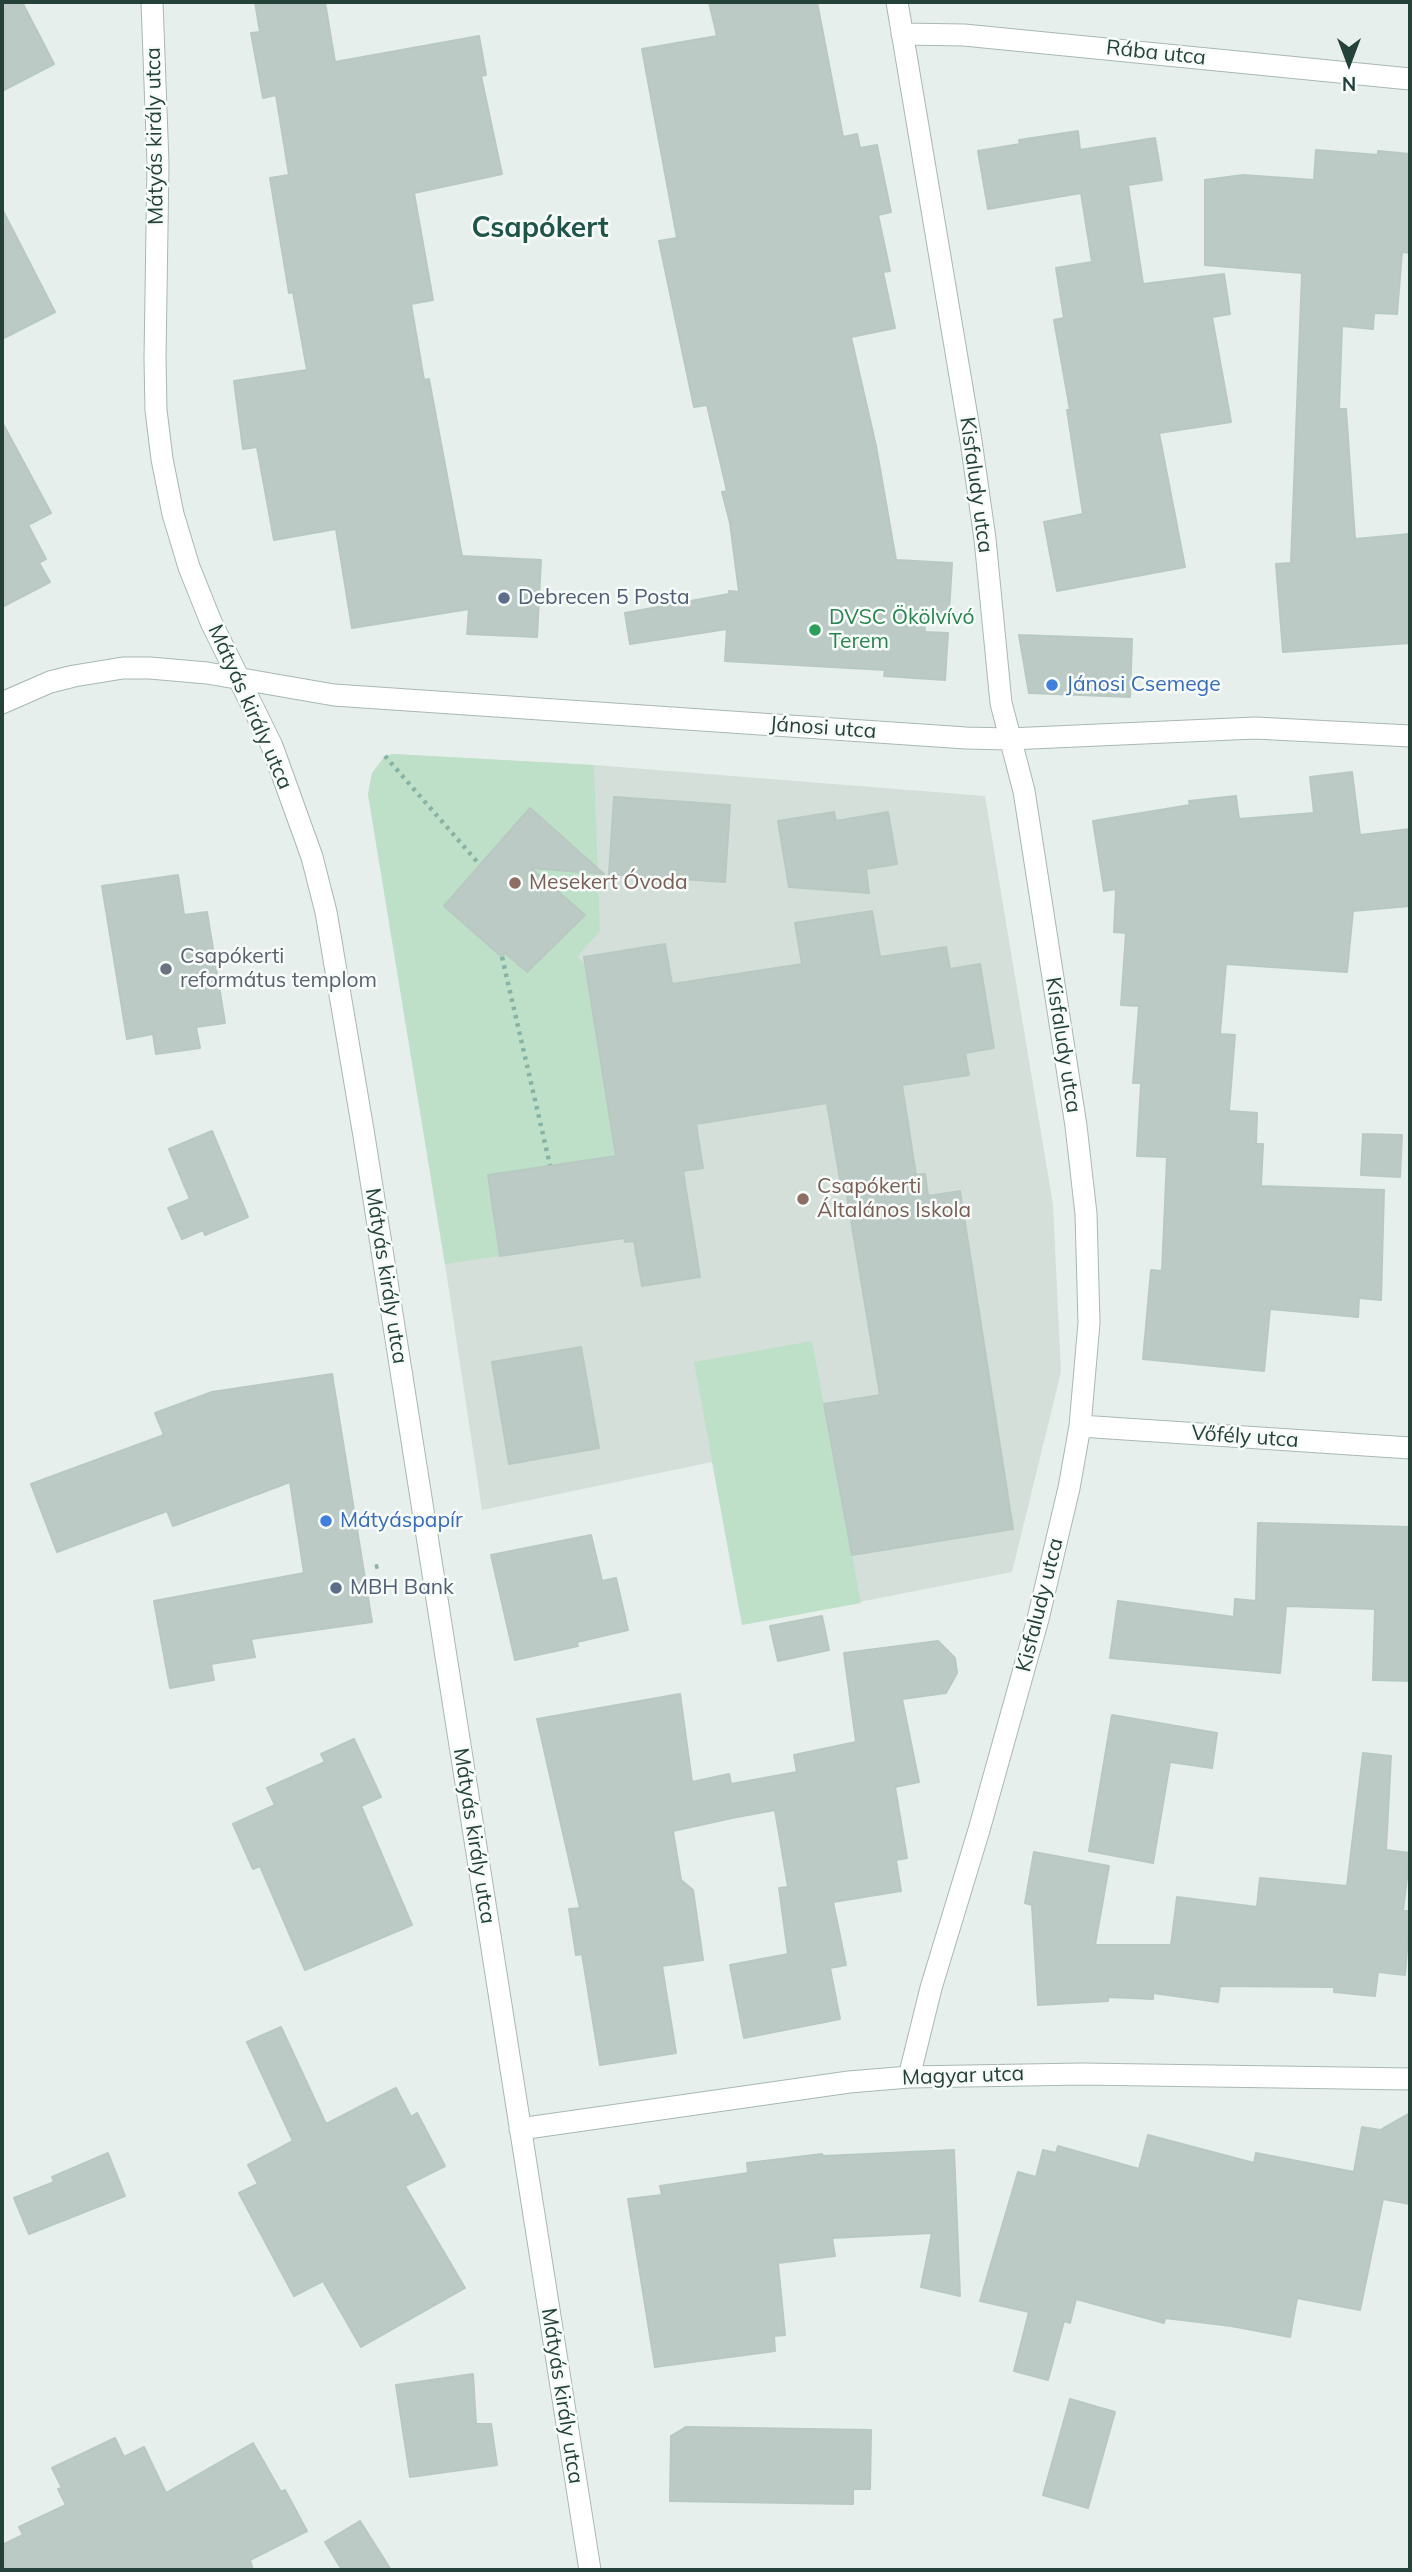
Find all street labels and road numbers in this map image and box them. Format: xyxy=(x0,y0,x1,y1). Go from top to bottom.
street label: Rába utca xyxy=(1105,35,1207,71)
street label: Mátyás király utca xyxy=(141,47,169,225)
street label: Kisfaludy utca xyxy=(954,415,998,555)
street label: Mátyás király utca xyxy=(202,621,298,793)
street label: Jánosi utca xyxy=(769,712,877,744)
street label: Kisfaludy utca xyxy=(1040,975,1086,1115)
street label: Mátyás király utca xyxy=(360,1186,412,1366)
street label: Vőfély utca xyxy=(1191,1421,1299,1453)
street label: Kisfaludy utca xyxy=(1011,1536,1069,1674)
street label: Mátyás király utca xyxy=(448,1746,500,1926)
street label: Magyar utca xyxy=(901,2061,1025,2091)
street label: Mátyás király utca xyxy=(536,2306,588,2486)

